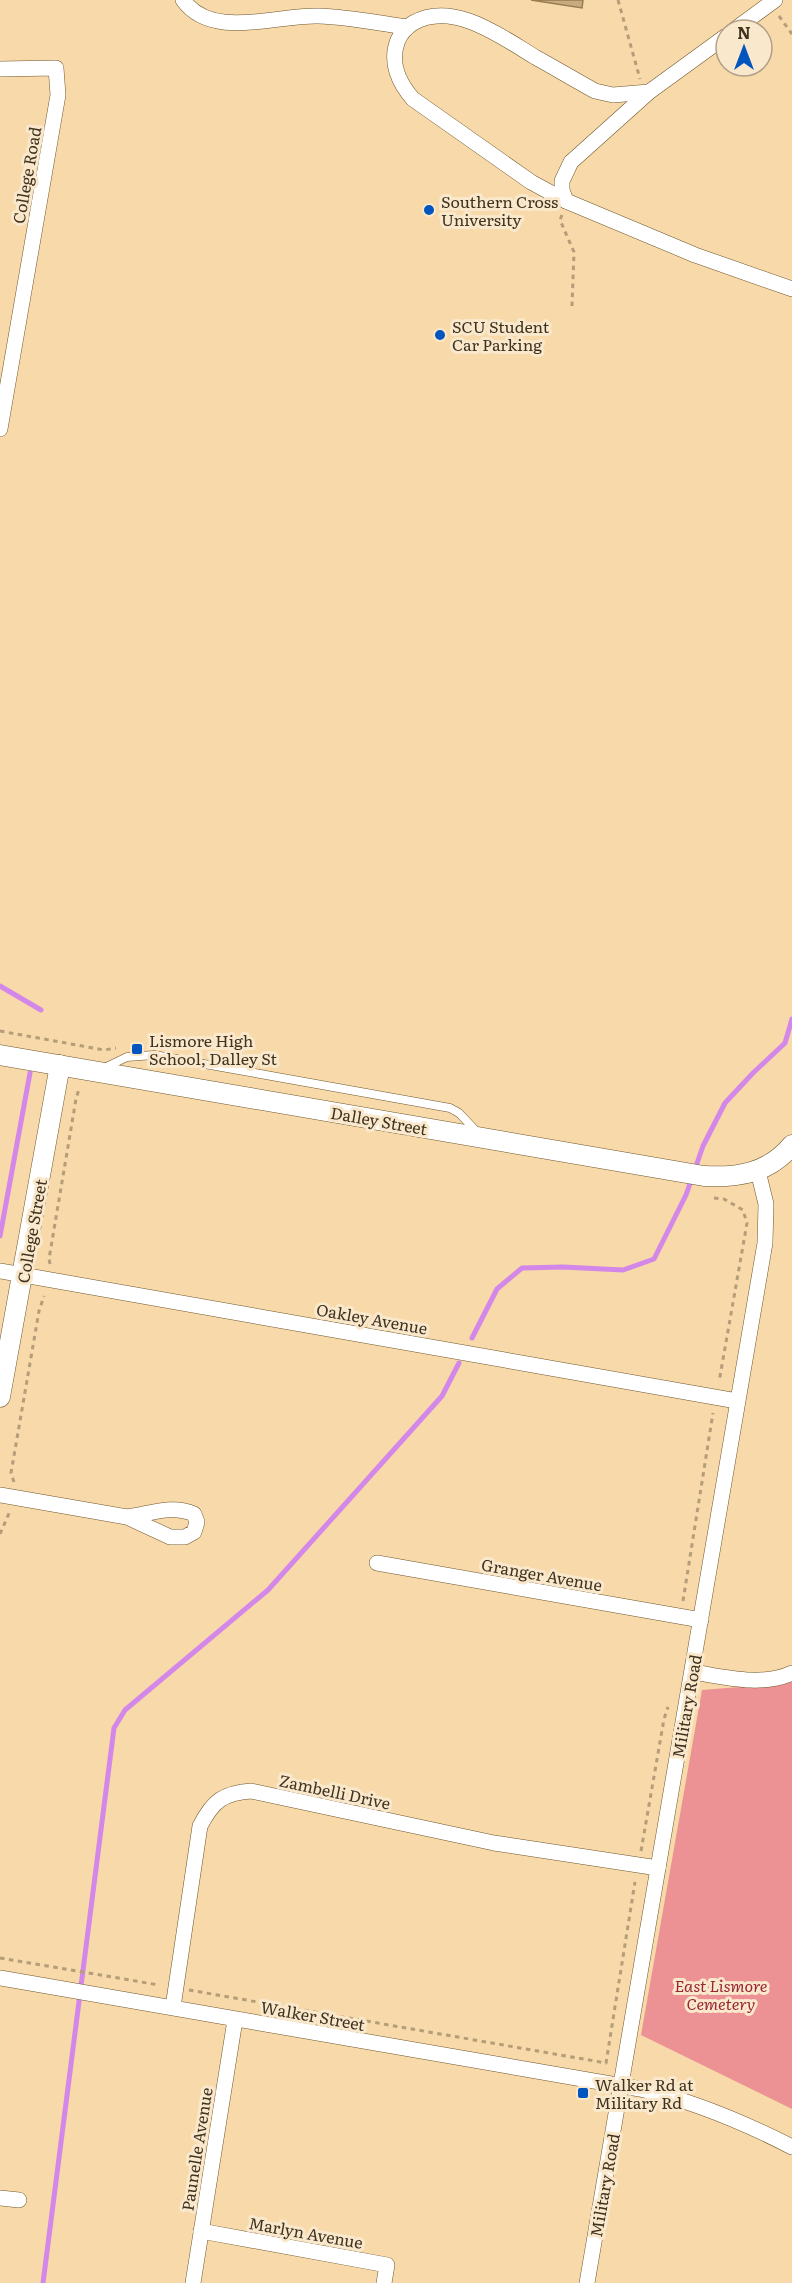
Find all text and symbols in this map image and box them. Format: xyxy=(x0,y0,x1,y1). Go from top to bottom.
north arrow xyxy=(714,18,774,78)
text: N xyxy=(737,20,751,44)
street label: College Road xyxy=(6,124,46,225)
place label: Southern Cross University xyxy=(441,189,558,231)
marker: Southern Cross University xyxy=(422,203,436,217)
place label: SCU Student Car Parking xyxy=(452,314,550,356)
marker: SCU Student Car Parking xyxy=(433,328,447,342)
place label: Lismore High School, Dalley St xyxy=(149,1028,278,1070)
marker: Lismore High School, Dalley St xyxy=(130,1042,144,1056)
street label: Dalley Street xyxy=(329,1100,430,1140)
street label: College Street xyxy=(10,1177,52,1285)
street label: Oakley Avenue xyxy=(315,1296,429,1340)
street label: Granger Avenue xyxy=(480,1552,604,1596)
street label: Military Road xyxy=(665,1652,707,1760)
street label: Zambelli Drive xyxy=(277,1768,393,1814)
park label: East Lismore Cemetery xyxy=(675,1973,767,2015)
street label: Walker Street xyxy=(259,1994,368,2036)
place label: Walker Rd at Military Rd xyxy=(595,2072,694,2114)
street label: Paunelle Avenue xyxy=(174,2085,218,2213)
marker: Walker Rd at Military Rd xyxy=(576,2086,590,2100)
street label: Military Road xyxy=(583,2131,625,2239)
street label: Marlyn Avenue xyxy=(247,2210,365,2254)

